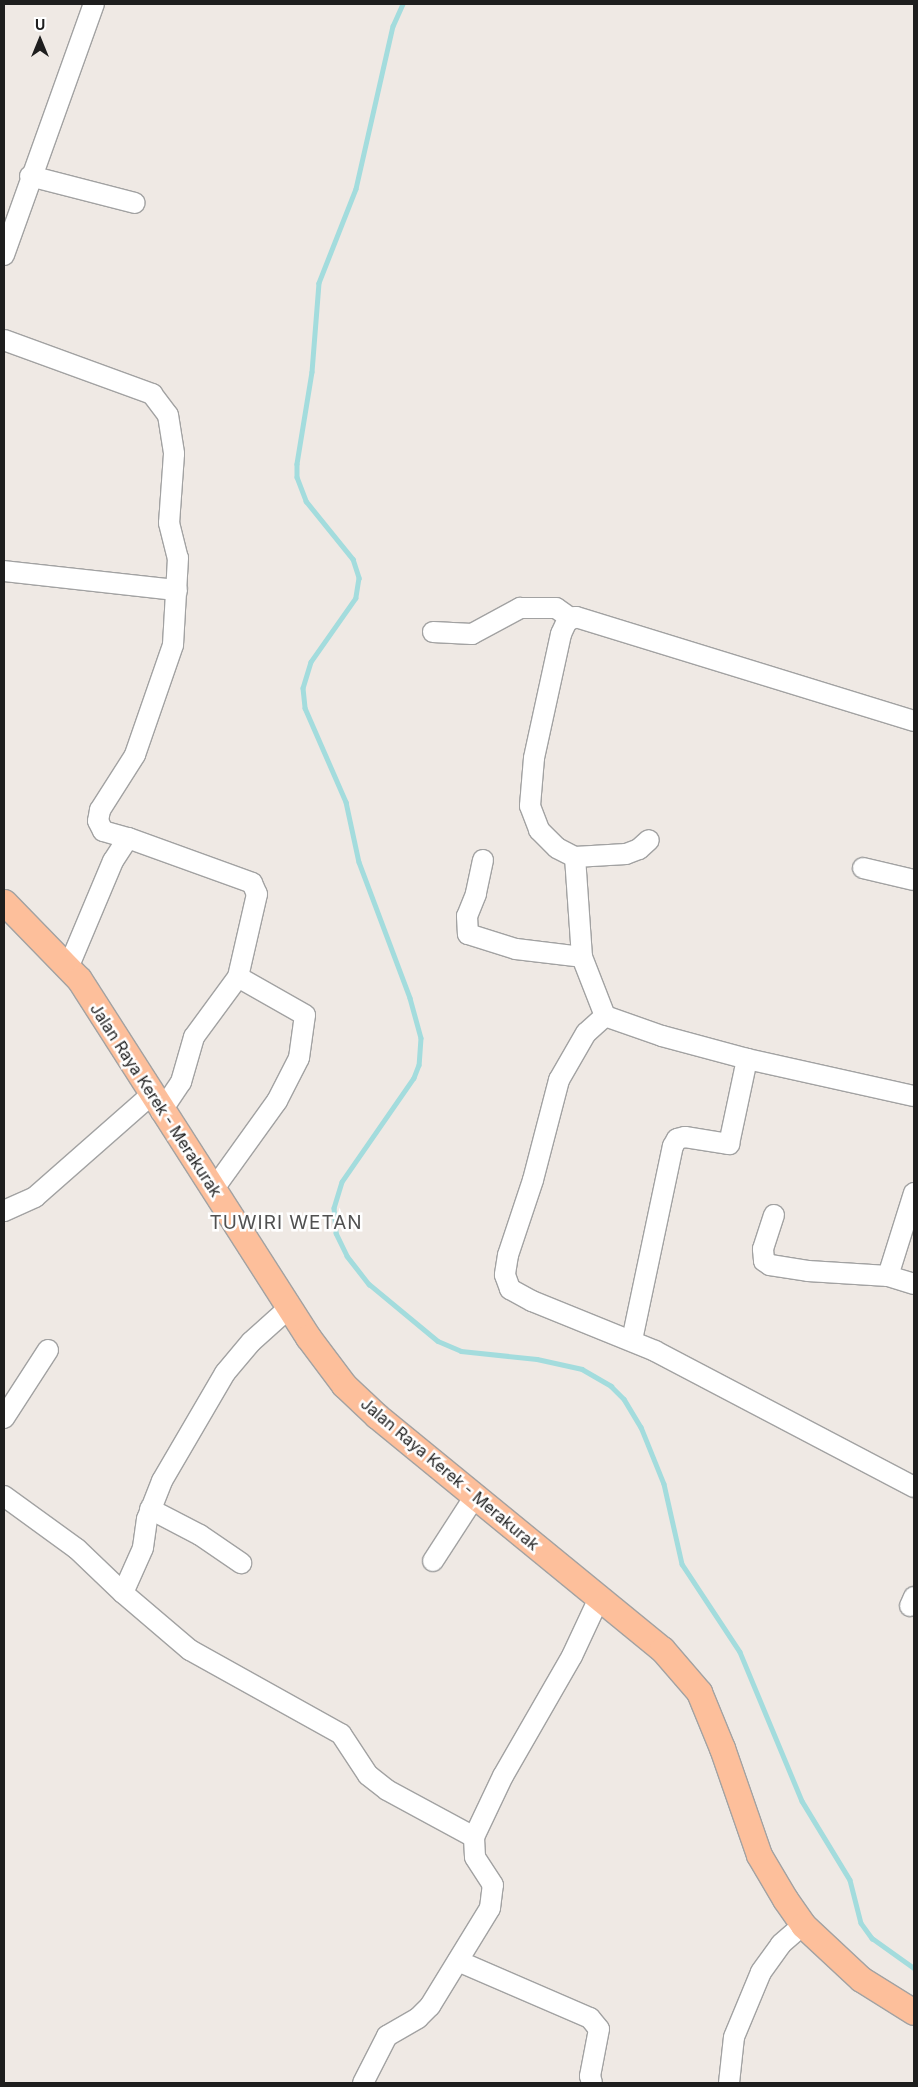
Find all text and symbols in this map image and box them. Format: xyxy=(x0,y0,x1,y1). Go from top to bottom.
north arrow xyxy=(15,15,65,65)
text: U xyxy=(35,16,45,33)
street label: Jalan Raya Kerek - Merakurak xyxy=(86,1000,226,1200)
district label: TUWIRI WETAN xyxy=(208,1212,364,1234)
street label: Jalan Raya Kerek - Merakurak xyxy=(357,1394,543,1554)

